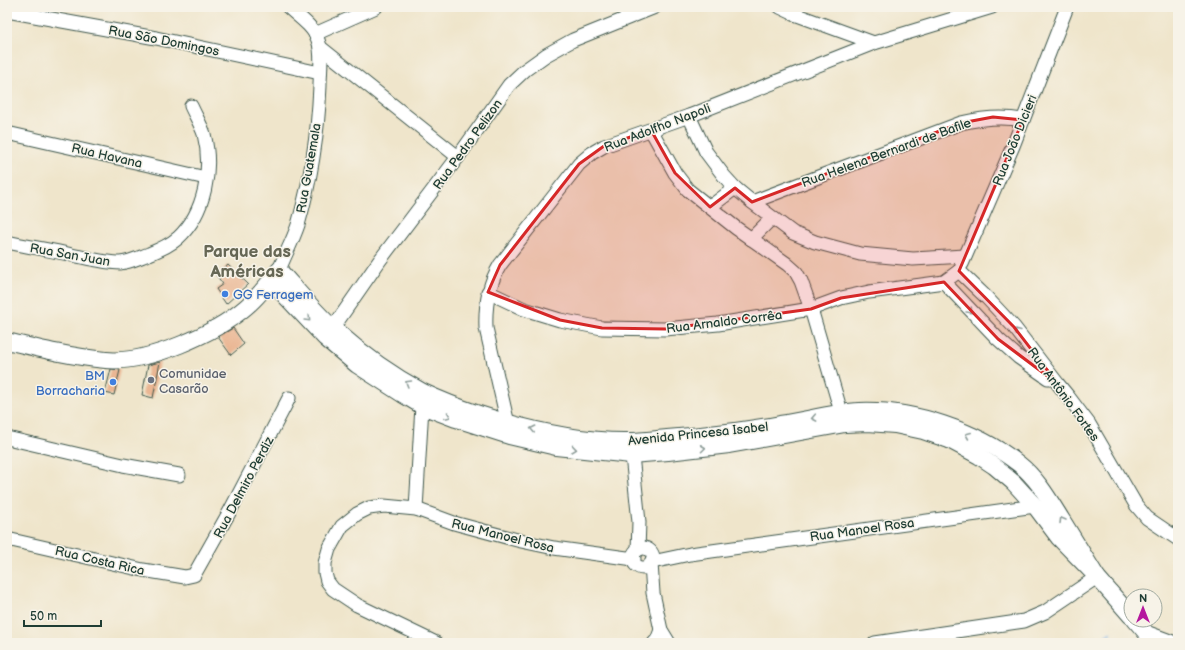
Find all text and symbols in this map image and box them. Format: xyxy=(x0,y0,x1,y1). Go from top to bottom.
street label: Rua São Domingos xyxy=(107,22,221,60)
street label: Rua João Dicieri xyxy=(989,92,1040,188)
street label: Rua Pedro Pelizon xyxy=(430,96,506,193)
street label: Rua Adolfho Napoli xyxy=(602,100,713,156)
street label: Rua Helena Bernardi de Bafile xyxy=(799,115,974,191)
street label: Rua Guatemala xyxy=(293,122,325,215)
street label: Rua Havana xyxy=(70,140,144,172)
street label: Rua San Juan xyxy=(28,240,111,270)
district label: Parque das Américas xyxy=(203,242,291,282)
place label: GG Ferragem xyxy=(233,287,314,303)
marker: GG Ferragem xyxy=(220,289,230,299)
one-way arrow xyxy=(966,306,973,314)
street label: Rua Arnaldo Corrêa xyxy=(665,307,783,337)
one-way arrow xyxy=(303,314,311,322)
one-way arrow xyxy=(1015,329,1022,336)
street label: Rua Antônio Fortes xyxy=(1024,345,1103,445)
place label: Comunidae Casarão xyxy=(159,366,227,397)
place label: BM Borracharia xyxy=(36,368,105,399)
marker: Comunidae Casarão xyxy=(146,375,156,385)
marker: BM Borracharia xyxy=(108,377,118,387)
one-way arrow xyxy=(405,380,412,387)
one-way arrow xyxy=(445,412,452,420)
one-way arrow xyxy=(811,413,817,421)
street label: Avenida Princesa Isabel xyxy=(627,419,769,449)
one-way arrow xyxy=(530,425,536,433)
one-way arrow xyxy=(965,431,972,439)
street label: Rua Delmiro Perdiz xyxy=(210,433,278,541)
one-way arrow xyxy=(571,444,577,453)
one-way arrow xyxy=(700,444,706,453)
street label: Rua Manoel Rosa xyxy=(450,515,556,556)
street label: Rua Manoel Rosa xyxy=(809,515,915,545)
one-way arrow xyxy=(1059,517,1067,524)
street label: Rua Costa Rica xyxy=(53,543,146,579)
north arrow xyxy=(1123,588,1163,628)
text: N xyxy=(1139,592,1147,605)
scale bar xyxy=(24,602,101,628)
text: 50 m xyxy=(30,609,57,624)

